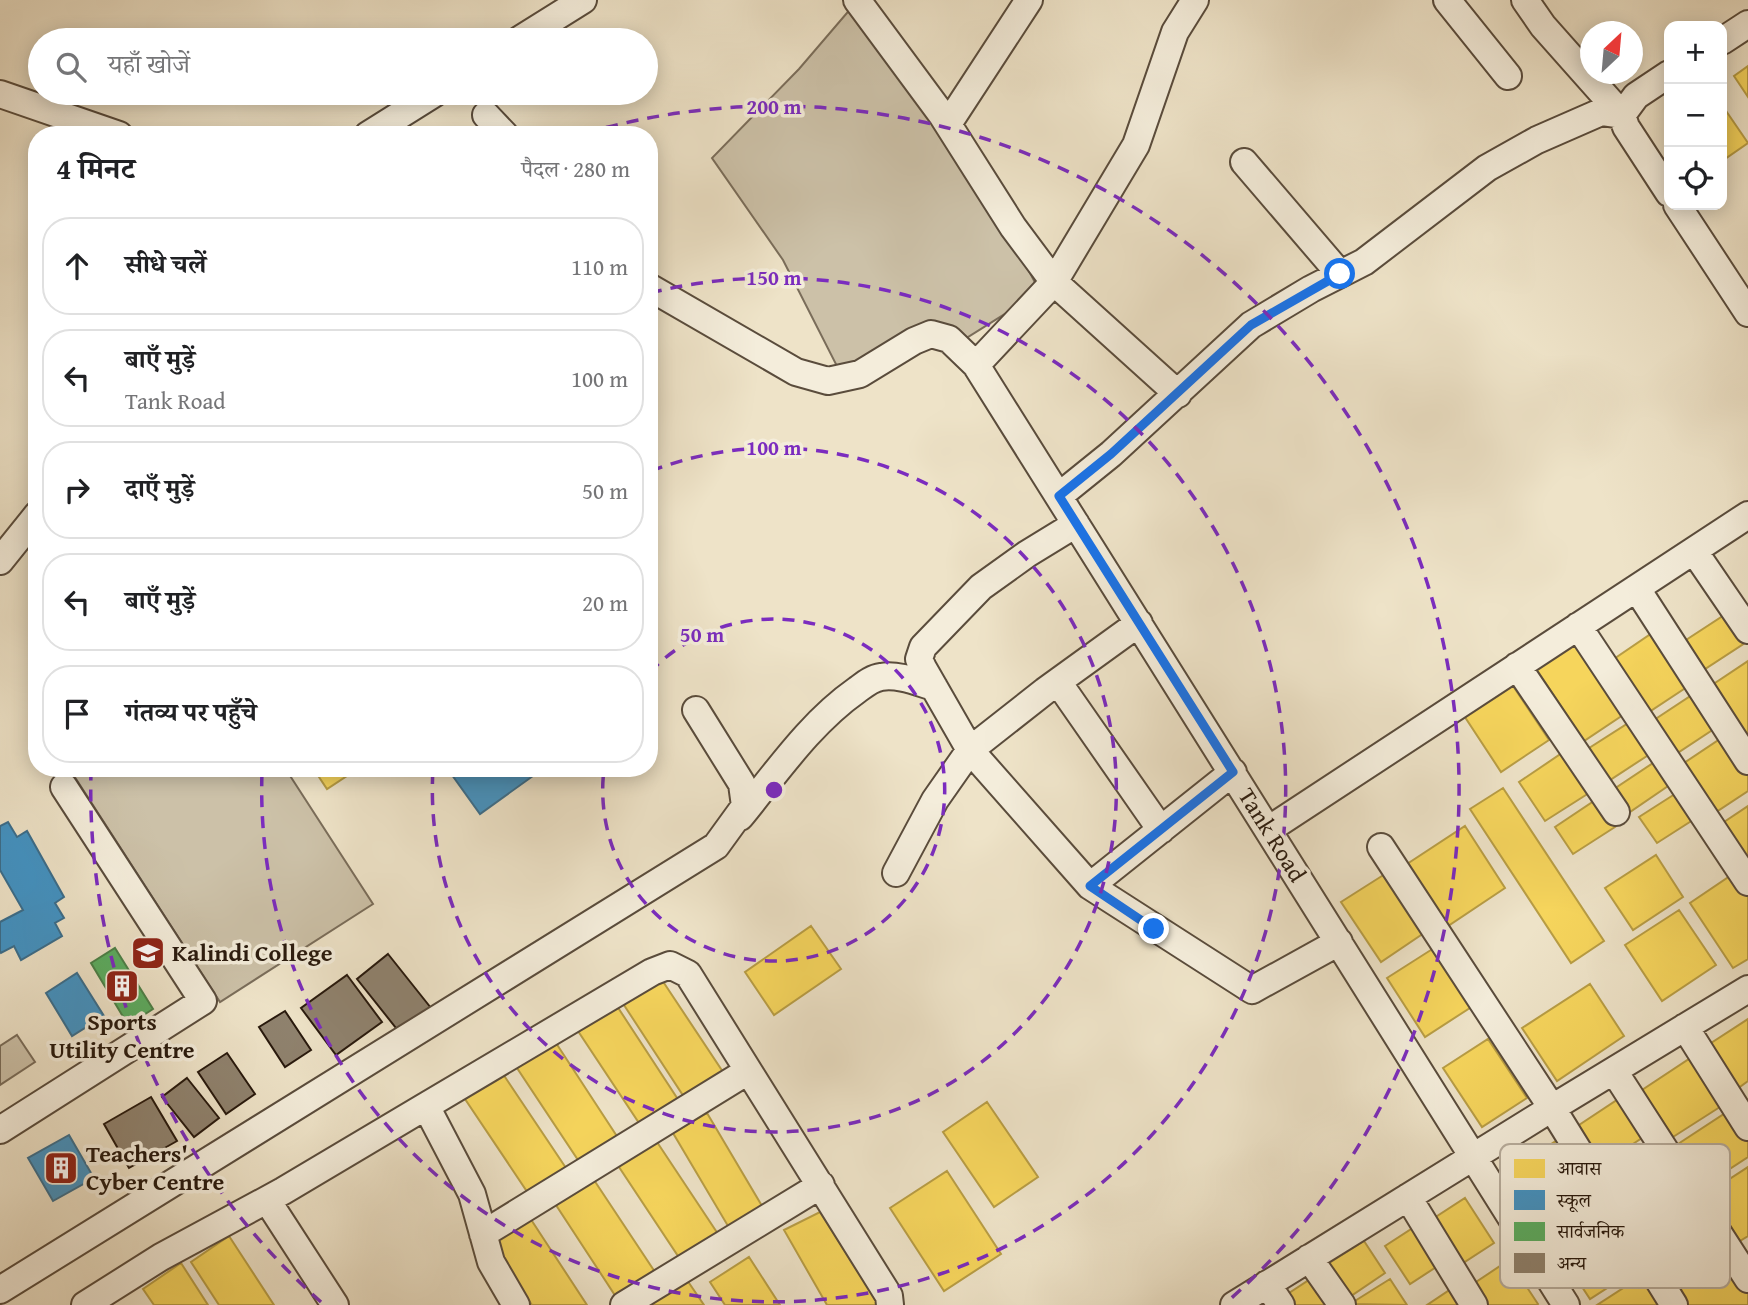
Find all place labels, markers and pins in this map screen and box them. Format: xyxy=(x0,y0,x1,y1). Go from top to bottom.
centre of rings xyxy=(762,778,786,802)
school or university icon: Kalindi College xyxy=(129,934,167,972)
place label: Kalindi College xyxy=(172,935,333,970)
building icon: Sports Utility Centre xyxy=(103,967,141,1005)
place label: Sports Utility Centre xyxy=(49,1004,195,1067)
place label: Teachers' Cyber Centre xyxy=(86,1136,224,1199)
building icon: Teachers' Cyber Centre xyxy=(42,1149,80,1187)

